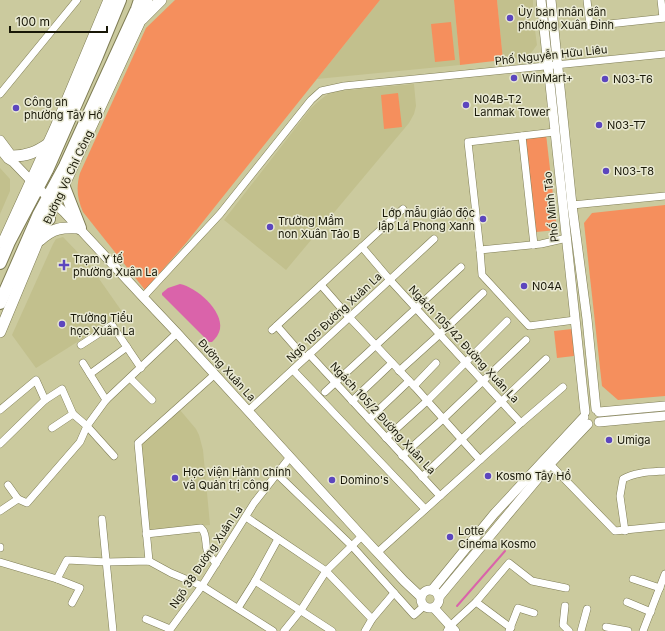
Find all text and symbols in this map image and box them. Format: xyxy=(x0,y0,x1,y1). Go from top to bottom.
place label: Ủy ban nhân dân phường Xuân Đỉnh xyxy=(518,5,614,32)
scale bar xyxy=(10,8,107,34)
marker: Ủy ban nhân dân phường Xuân Đỉnh xyxy=(505,13,515,23)
text: 100 m xyxy=(16,14,50,29)
street label: Phố Nguyễn Hữu Liêu xyxy=(494,41,608,68)
place label: WinMart+ xyxy=(522,71,573,85)
place label: N03-T6 xyxy=(613,72,653,86)
marker: WinMart+ xyxy=(509,73,519,83)
marker: N03-T6 xyxy=(600,74,610,84)
place label: N04B-T2 Lanmak Tower xyxy=(474,92,550,119)
place label: Công an phường Tây Hồ xyxy=(24,95,103,122)
marker: N04B-T2 Lanmak Tower xyxy=(461,100,471,110)
marker: Công an phường Tây Hồ xyxy=(11,103,21,113)
place label: N03-T7 xyxy=(607,118,646,132)
marker: N03-T7 xyxy=(594,120,604,130)
street label: Đường Võ Chí Công xyxy=(40,128,96,226)
place label: N03-T8 xyxy=(614,164,654,178)
marker: N03-T8 xyxy=(601,166,611,176)
street label: Phố Minh Tảo xyxy=(540,171,562,243)
place label: Lớp mẫu giáo độc lập Lá Phong Xanh xyxy=(378,205,475,233)
place label: Trường Mầm non Xuân Tảo B xyxy=(278,214,360,241)
marker: Lớp mẫu giáo độc lập Lá Phong Xanh xyxy=(478,214,488,224)
marker: Trường Mầm non Xuân Tảo B xyxy=(265,222,275,232)
place label: Trạm Y tế phường Xuân La xyxy=(73,252,158,279)
marker: Trạm Y tế phường Xuân La xyxy=(58,259,70,271)
street label: Ngõ 105 Đường Xuân La xyxy=(283,269,385,365)
place label: N04A xyxy=(532,279,562,293)
marker: N04A xyxy=(519,281,529,291)
street label: Ngách 105/42 Đường Xuân La xyxy=(406,282,522,406)
place label: Trường Tiểu học Xuân La xyxy=(70,311,135,338)
marker: Trường Tiểu học Xuân La xyxy=(57,319,67,329)
street label: Đường Xuân La xyxy=(195,336,259,404)
street label: Ngách 105/2 Đường Xuân La xyxy=(327,359,439,477)
place label: Umiga xyxy=(617,433,650,447)
marker: Umiga xyxy=(604,435,614,445)
place label: Học viện Hành chính và Quản trị công xyxy=(183,465,291,492)
place label: Kosmo Tây Hồ xyxy=(496,469,571,483)
marker: Kosmo Tây Hồ xyxy=(483,471,493,481)
marker: Học viện Hành chính và Quản trị công xyxy=(170,473,180,483)
place label: Domino's xyxy=(340,473,389,487)
marker: Domino's xyxy=(327,475,337,485)
street label: Ngõ 38 Đường Xuân La xyxy=(166,503,246,611)
place label: Lotte Cinema Kosmo xyxy=(458,524,537,551)
marker: Lotte Cinema Kosmo xyxy=(445,532,455,542)

